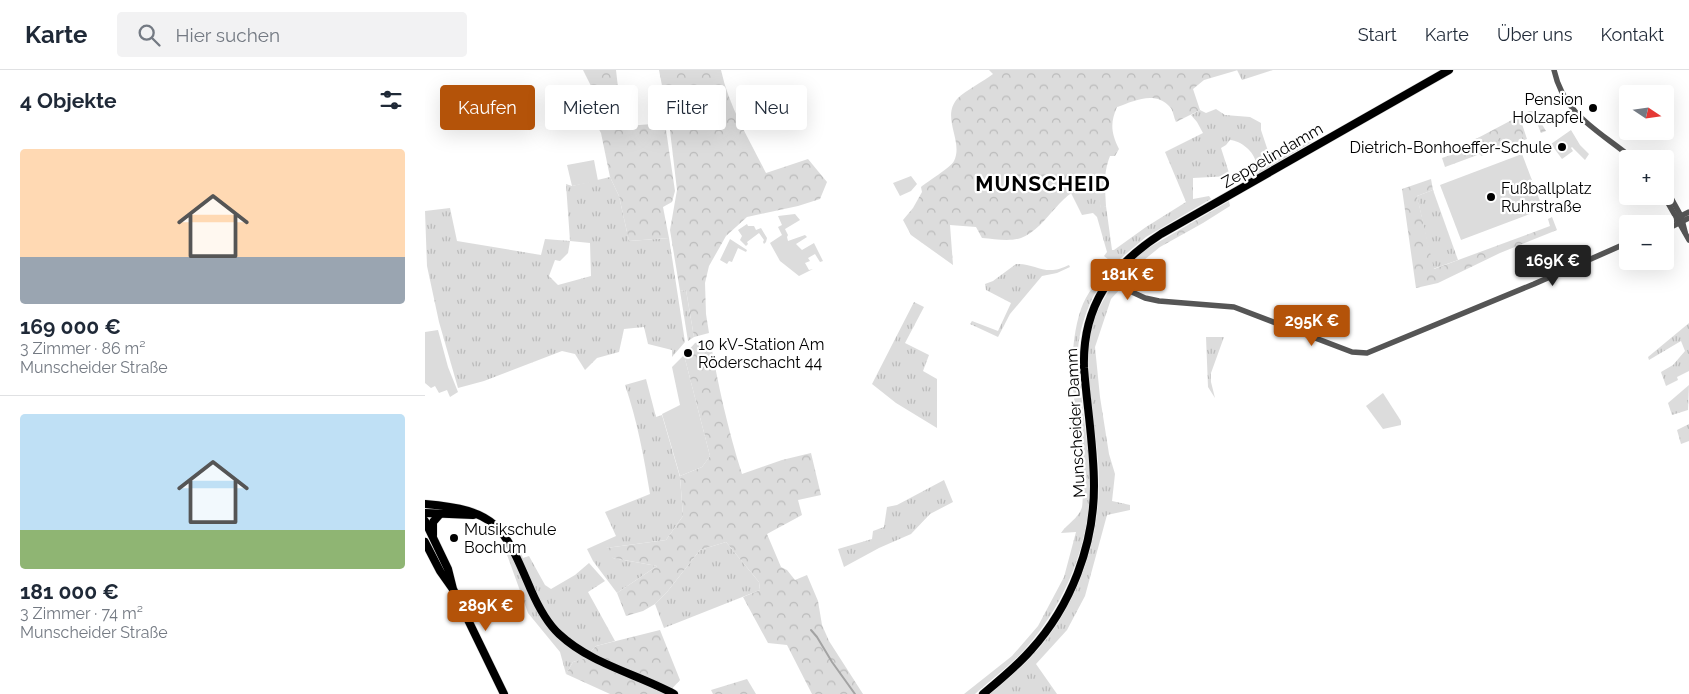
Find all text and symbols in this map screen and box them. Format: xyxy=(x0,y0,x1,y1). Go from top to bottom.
search box xyxy=(117,12,467,57)
text: Karte xyxy=(25,20,87,49)
icon: search xyxy=(135,21,163,49)
text: Hier suchen xyxy=(175,24,280,46)
text: Start xyxy=(1358,24,1397,45)
text: Karte xyxy=(1425,24,1469,45)
text: Über uns xyxy=(1497,24,1572,45)
text: Kontakt xyxy=(1600,24,1664,45)
chip: Kaufen xyxy=(440,85,535,130)
chip: Mieten xyxy=(545,85,638,130)
chip: Filter xyxy=(648,85,726,130)
chip: Neu xyxy=(736,85,807,130)
north arrow xyxy=(1619,85,1674,140)
map controls xyxy=(1619,85,1674,270)
icon: filters xyxy=(377,86,405,114)
text: 4 Objekte xyxy=(20,88,117,113)
place label: Pension Holzapfel xyxy=(1512,90,1584,127)
marker: Pension Holzapfel xyxy=(1587,102,1599,114)
street label: Zeppelindamm xyxy=(1218,119,1326,192)
place label: Dietrich-Bonhoeffer-Schule xyxy=(1349,138,1552,157)
marker: Dietrich-Bonhoeffer-Schule xyxy=(1556,141,1568,153)
button: + xyxy=(1619,150,1674,205)
district label: MUNSCHEID xyxy=(975,171,1111,196)
place label: Fußballplatz Ruhrstraße xyxy=(1501,179,1592,216)
icon: home xyxy=(168,181,258,271)
marker: Fußballplatz Ruhrstraße xyxy=(1485,191,1497,203)
button: − xyxy=(1619,215,1674,270)
pin: 169K € xyxy=(1512,244,1594,287)
text: 169K € xyxy=(1526,251,1580,270)
pin: 181K € xyxy=(1087,258,1169,301)
text: 181K € xyxy=(1102,265,1154,284)
pin: 295K € xyxy=(1271,304,1353,347)
text: 295K € xyxy=(1285,311,1339,330)
text: 169 000 € xyxy=(20,314,121,339)
place label: 10 kV-Station Am Röderschacht 44 xyxy=(698,335,824,372)
text: 3 Zimmer · 86 m² xyxy=(20,339,146,358)
marker: 10 kV-Station Am Röderschacht 44 xyxy=(682,347,694,359)
street label: Munscheider Damm xyxy=(1062,348,1089,498)
text: Munscheider Straße xyxy=(20,358,168,377)
icon: home xyxy=(168,447,258,537)
place label: Musikschule Bochum xyxy=(464,520,556,557)
marker: Musikschule Bochum xyxy=(448,532,460,544)
text: 181 000 € xyxy=(20,579,119,604)
pin: 289K € xyxy=(445,590,527,632)
text: 289K € xyxy=(458,596,514,615)
text: 3 Zimmer · 74 m² xyxy=(20,604,143,623)
text: Munscheider Straße xyxy=(20,623,168,642)

